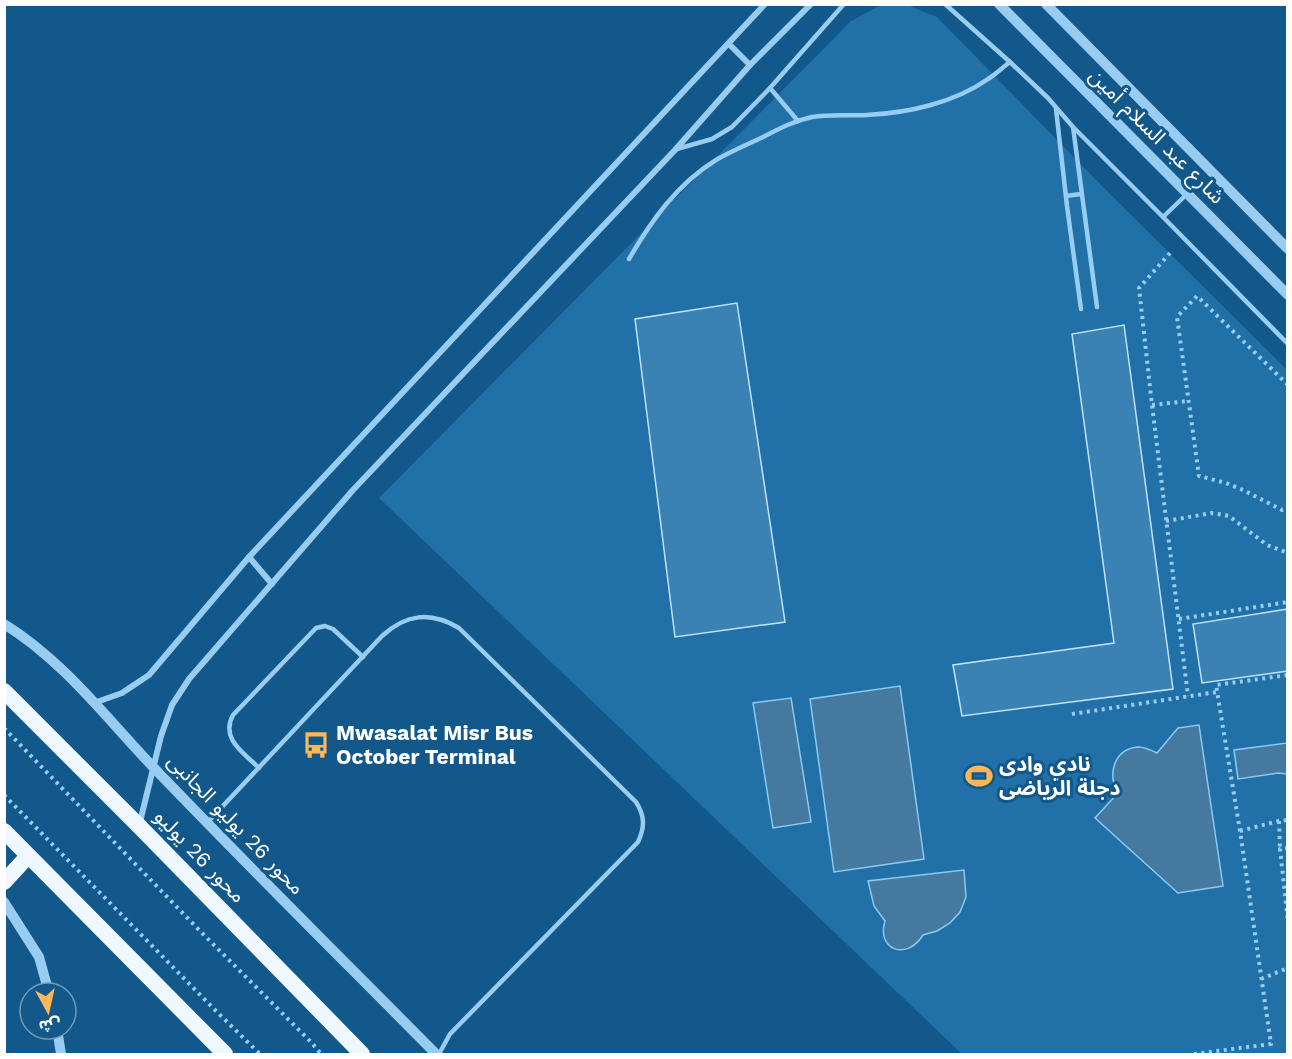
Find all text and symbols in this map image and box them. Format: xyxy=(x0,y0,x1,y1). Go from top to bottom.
street label: شارع عبد السلام أمين xyxy=(1082,63,1230,211)
place label: Mwasalat Misr Bus October Terminal xyxy=(336,720,533,769)
bus stop icon: Mwasalat Misr Bus October Terminal xyxy=(301,730,331,760)
street label: محور 26 يوليو الجانبى xyxy=(162,748,310,900)
place label: نادي وادى دجلة الرياضى xyxy=(999,751,1120,800)
sports icon: نادي وادى دجلة الرياضى xyxy=(964,761,994,791)
street label: محور 26 يوليو xyxy=(149,804,251,908)
north arrow xyxy=(18,981,78,1041)
text: ش xyxy=(38,1014,62,1036)

